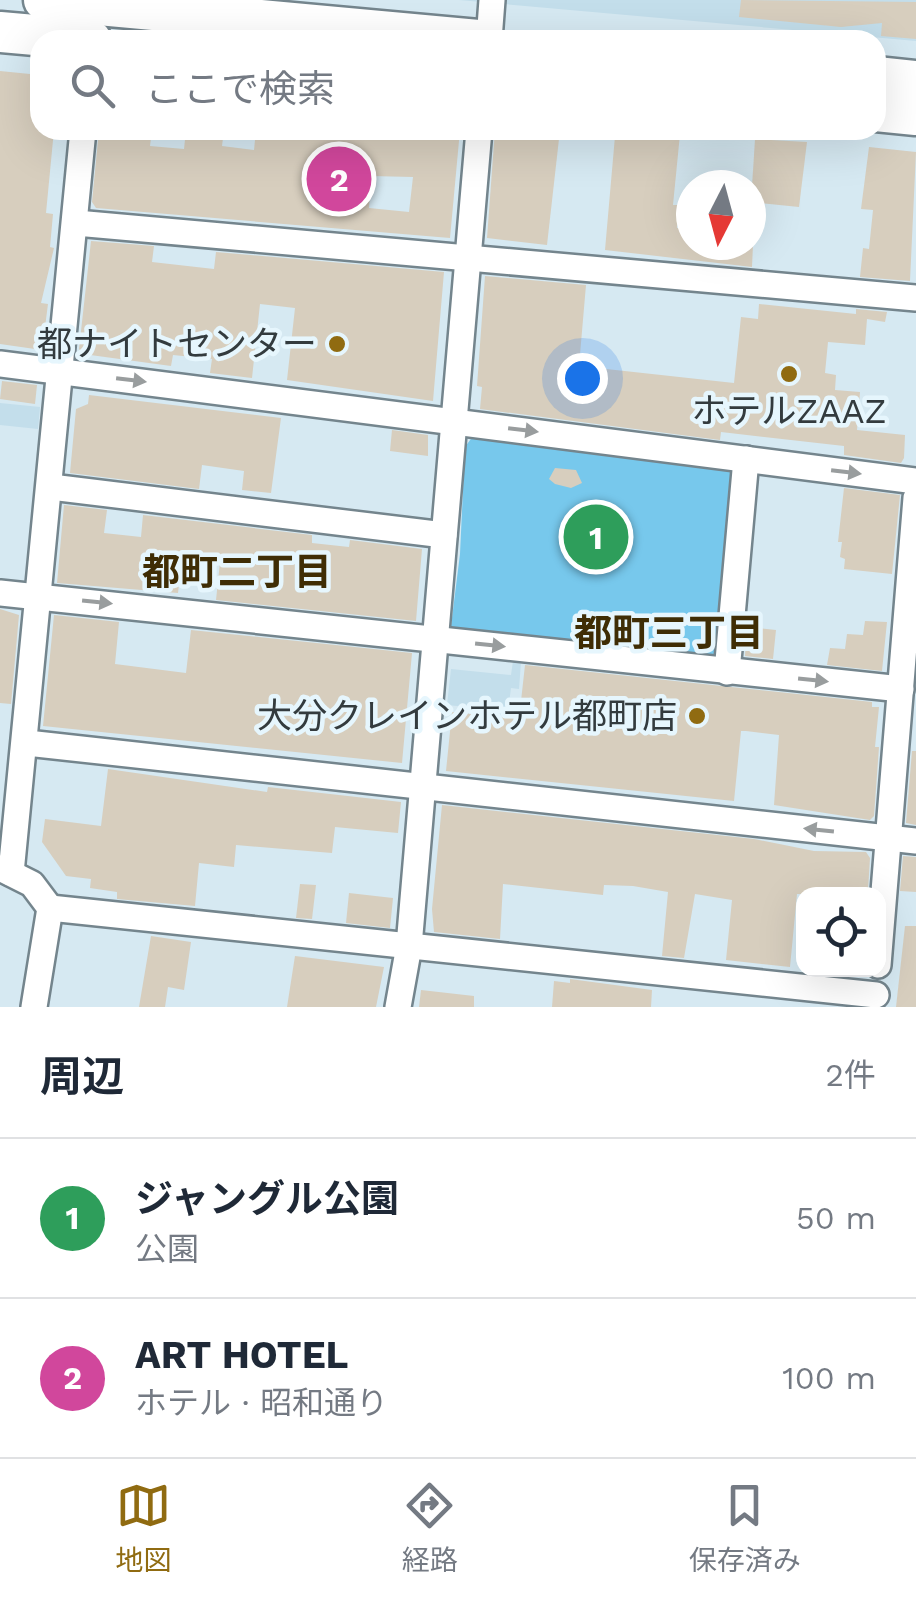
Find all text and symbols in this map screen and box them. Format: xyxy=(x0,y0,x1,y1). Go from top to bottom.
search box xyxy=(30,30,886,140)
icon: search xyxy=(65,58,120,113)
text: ここで検索 xyxy=(145,67,335,111)
pin: 2 xyxy=(306,142,372,216)
north arrow xyxy=(676,170,766,260)
place label: 都ナイトセンター xyxy=(37,323,317,365)
marker: 都ナイトセンター xyxy=(326,333,348,355)
your location xyxy=(557,353,608,404)
marker: ホテルZAAZ xyxy=(778,363,800,385)
one-way arrow xyxy=(116,372,148,388)
place label: ホテルZAAZ xyxy=(691,390,887,432)
one-way arrow xyxy=(508,423,540,439)
one-way arrow xyxy=(830,464,862,480)
pin: 1 xyxy=(564,500,628,574)
district label: 都町二丁目 xyxy=(142,550,332,594)
one-way arrow xyxy=(82,594,113,610)
district label: 都町三丁目 xyxy=(574,611,764,655)
one-way arrow xyxy=(474,637,506,653)
one-way arrow xyxy=(797,672,829,688)
place label: 大分クレインホテル都町店 xyxy=(257,695,677,737)
marker: 大分クレインホテル都町店 xyxy=(686,705,708,727)
one-way arrow xyxy=(803,822,834,838)
map controls xyxy=(796,887,886,977)
button: locate xyxy=(796,887,886,977)
text: 周辺 xyxy=(40,1052,124,1101)
text: 2件 xyxy=(825,1056,876,1094)
text: ジャングル公園 xyxy=(135,1177,399,1221)
text: 1 xyxy=(66,1199,79,1237)
text: 50 m xyxy=(796,1199,876,1237)
text: 公園 xyxy=(135,1230,199,1268)
text: ART HOTEL xyxy=(135,1333,349,1377)
text: 2 xyxy=(63,1359,82,1397)
text: 100 m xyxy=(782,1359,876,1397)
text: ホテル · 昭和通り xyxy=(135,1384,388,1422)
tab: 地図 xyxy=(115,1478,171,1578)
tab: 経路 xyxy=(402,1478,458,1578)
tab: 保存済み xyxy=(689,1478,801,1578)

